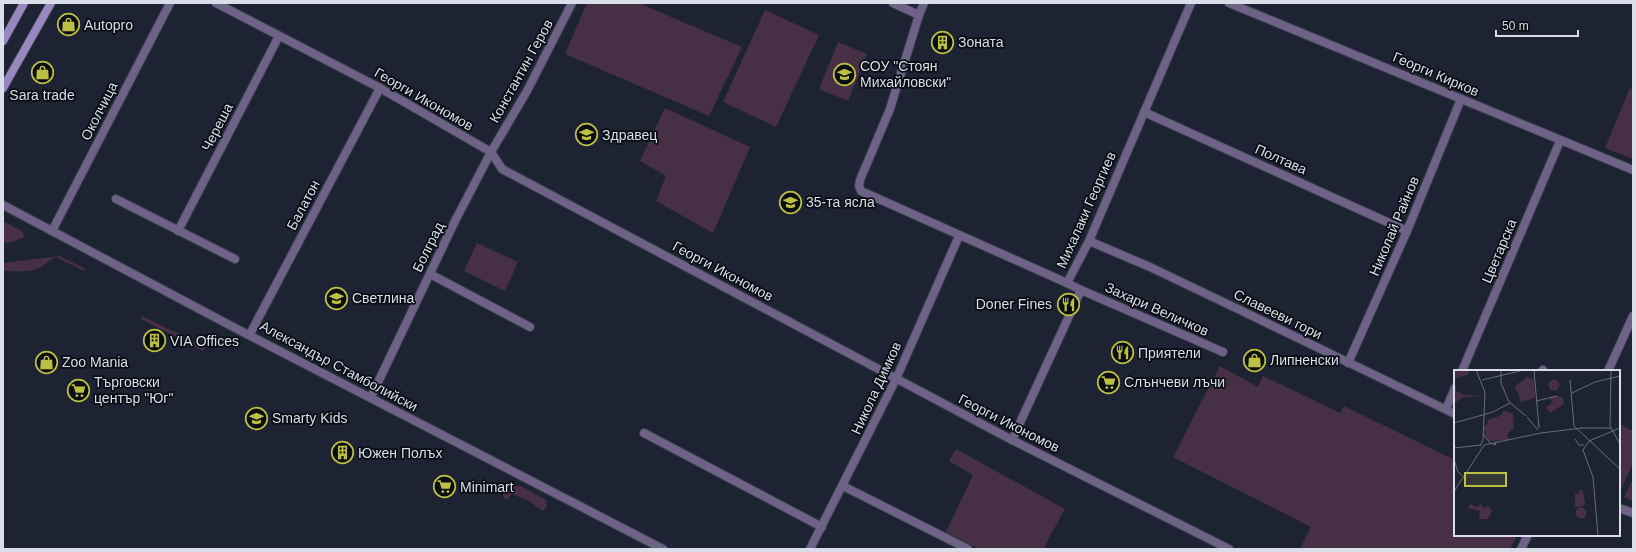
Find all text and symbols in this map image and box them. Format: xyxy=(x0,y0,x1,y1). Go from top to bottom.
shop icon: Autopro xyxy=(55,12,81,38)
scale bar xyxy=(1496,12,1578,38)
place label: Autopro xyxy=(84,17,133,33)
street label: Константин Геров xyxy=(486,17,556,125)
text: 50 m xyxy=(1502,19,1529,33)
building icon: Зоната xyxy=(930,29,956,55)
place label: Зоната xyxy=(958,34,1004,50)
street label: Георги Кирков xyxy=(1390,49,1482,99)
place label: СОУ "Стоян Михайловски" xyxy=(860,58,951,90)
shop icon: Sara trade xyxy=(29,60,55,86)
school or university icon: СОУ "Стоян Михайловски" xyxy=(832,61,858,87)
street label: Георги Икономов xyxy=(372,64,476,134)
street label: Околчица xyxy=(77,79,121,143)
place label: Sara trade xyxy=(9,87,75,103)
street label: Череша xyxy=(198,100,236,154)
school or university icon: Здравец xyxy=(574,122,600,148)
place label: Здравец xyxy=(602,127,657,143)
street label: Полтава xyxy=(1253,141,1309,178)
street label: Михалаки Георгиев xyxy=(1053,149,1119,271)
street label: Николай Райнов xyxy=(1366,174,1422,278)
street label: Балатон xyxy=(283,177,323,233)
school or university icon: 35-та ясла xyxy=(778,189,804,215)
place label: 35-та ясла xyxy=(806,194,875,210)
street label: Цветарска xyxy=(1478,216,1520,285)
street label: Болград xyxy=(409,219,447,275)
street label: Георги Икономов xyxy=(670,238,776,304)
street label: Захари Величков xyxy=(1103,279,1211,339)
school or university icon: Светлина xyxy=(324,285,350,311)
street label: Славееви гори xyxy=(1231,286,1325,342)
place label: Светлина xyxy=(352,290,415,306)
restaurant icon: Doner Fines xyxy=(1055,291,1081,317)
place label: Doner Fines xyxy=(976,296,1052,312)
street label: Александър Стамболийски xyxy=(257,318,421,414)
building icon: VIA Offices xyxy=(141,328,167,354)
place label: VIA Offices xyxy=(170,333,239,349)
street label: Никола Димков xyxy=(848,339,904,437)
restaurant icon: Приятели xyxy=(1109,340,1135,366)
place label: Приятели xyxy=(1138,345,1201,361)
shop icon: Липненски xyxy=(1242,347,1268,373)
shop icon: Zoo Mania xyxy=(34,349,60,375)
place label: Липненски xyxy=(1270,352,1339,368)
place label: Zoo Mania xyxy=(62,354,128,370)
supermarket icon: Слънчеви лъчи xyxy=(1096,369,1122,395)
inset map xyxy=(1454,370,1620,536)
place label: Търговски център "Юг" xyxy=(94,374,173,406)
place label: Слънчеви лъчи xyxy=(1124,374,1225,390)
supermarket icon: Търговски център "Юг" xyxy=(65,377,91,403)
street label: Георги Икономов xyxy=(956,391,1062,455)
school or university icon: Smarty Kids xyxy=(243,405,269,431)
place label: Smarty Kids xyxy=(272,410,347,426)
building icon: Южен Полъх xyxy=(330,440,356,466)
place label: Южен Полъх xyxy=(358,445,442,461)
supermarket icon: Minimart xyxy=(431,474,457,500)
place label: Minimart xyxy=(460,479,514,495)

